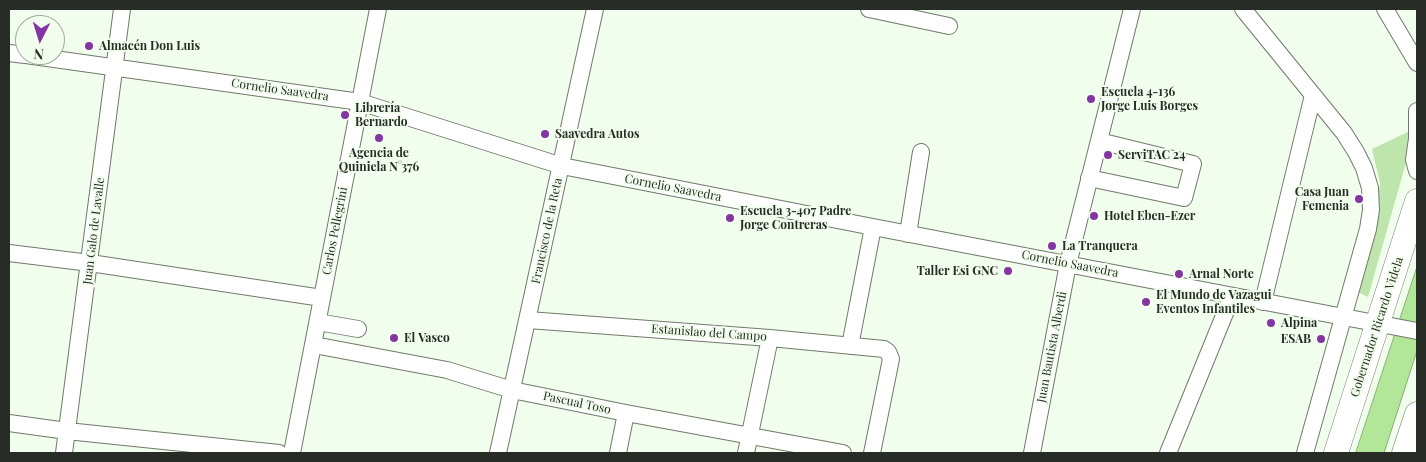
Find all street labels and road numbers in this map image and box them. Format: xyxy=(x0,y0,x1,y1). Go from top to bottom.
street label: Cornelio Saavedra xyxy=(230,76,330,104)
street label: Cornelio Saavedra xyxy=(623,172,723,204)
street label: Juan Galo de Lavalle xyxy=(80,177,108,285)
street label: Francisco de la Reta xyxy=(529,177,565,285)
street label: Carlos Pellegrini xyxy=(319,186,351,276)
street label: Cornelio Saavedra xyxy=(1020,248,1120,280)
street label: Gobernador Ricardo Videla xyxy=(1348,255,1406,399)
street label: Juan Bautista Alberdi xyxy=(1034,290,1070,404)
street label: Estanislao del Campo xyxy=(651,322,767,344)
street label: Pascual Toso xyxy=(542,389,612,417)

